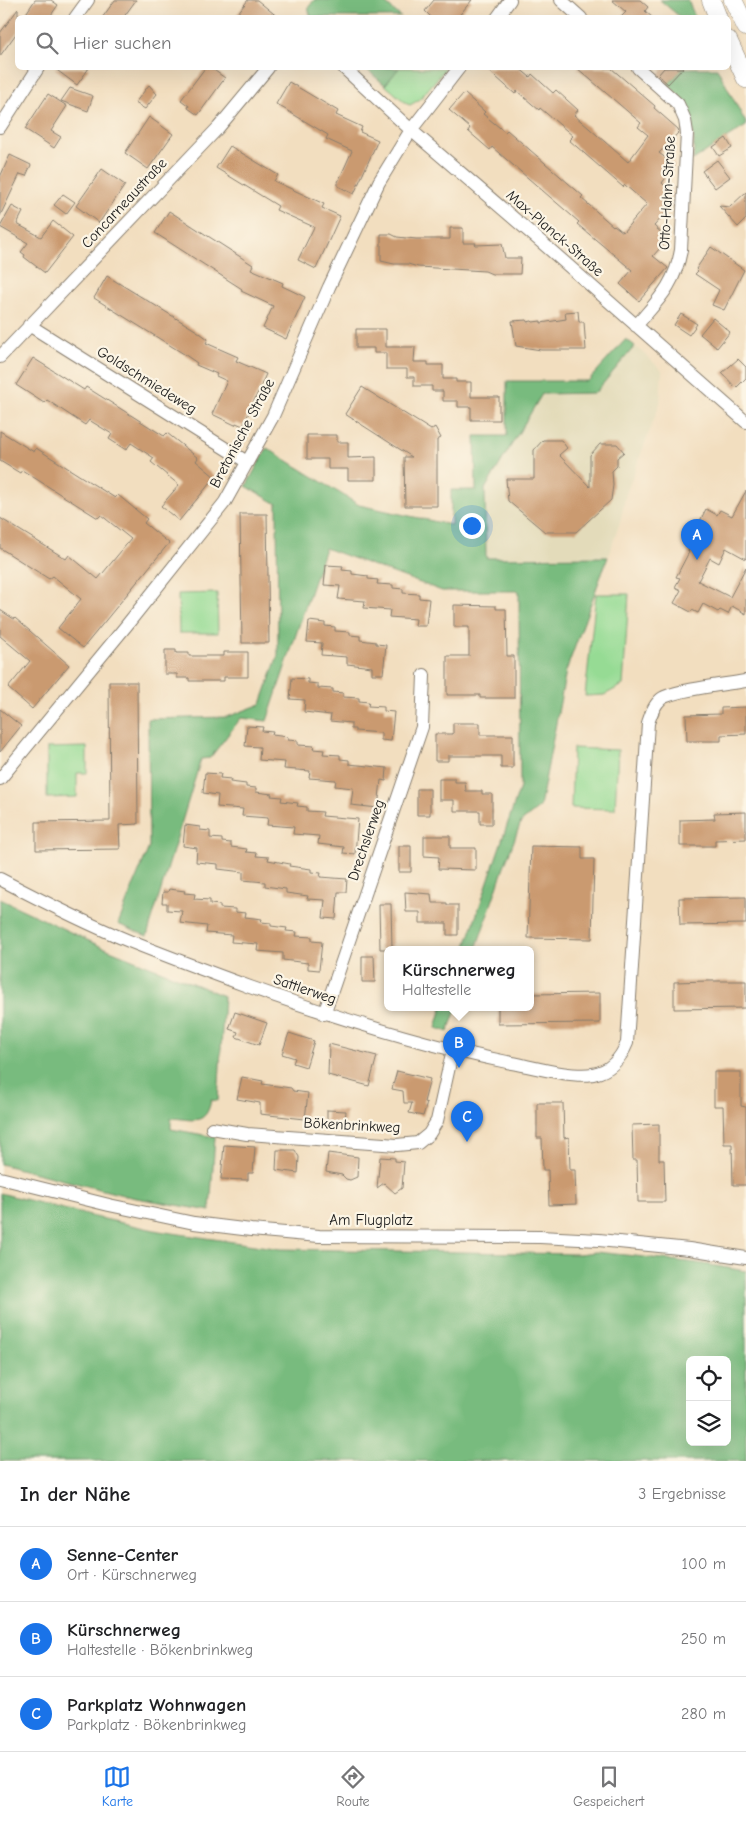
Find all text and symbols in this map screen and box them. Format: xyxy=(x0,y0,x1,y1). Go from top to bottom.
search box xyxy=(15,15,731,70)
icon: search xyxy=(33,29,61,57)
text: Hier suchen xyxy=(73,32,171,54)
street label: Otto-Hahn-Straße xyxy=(655,135,679,250)
street label: Concarneaustraße xyxy=(78,154,171,252)
street label: Max-Planck-Straße xyxy=(503,186,608,280)
street label: Goldschmiedeweg xyxy=(94,342,200,418)
street label: Bretonische Straße xyxy=(206,375,279,491)
your location xyxy=(459,513,485,539)
pin: A xyxy=(681,519,713,560)
street label: Drechslerweg xyxy=(344,797,388,883)
popup xyxy=(384,946,534,1011)
text: Kürschnerweg xyxy=(402,959,516,981)
street label: Sattlerweg xyxy=(271,970,339,1008)
text: Haltestelle xyxy=(402,981,471,999)
pin: B xyxy=(443,1027,475,1068)
pin: C xyxy=(451,1101,483,1142)
street label: Bökenbrinkweg xyxy=(303,1113,401,1137)
street label: Am Flugplatz xyxy=(329,1211,413,1229)
map controls xyxy=(686,1356,731,1446)
button: locate xyxy=(686,1356,731,1401)
button: layers xyxy=(686,1401,731,1446)
text: In der Nähe xyxy=(20,1482,130,1506)
text: 3 Ergebnisse xyxy=(638,1485,726,1503)
text: Senne-Center xyxy=(67,1544,178,1566)
text: A xyxy=(32,1555,40,1573)
text: 100 m xyxy=(682,1555,726,1573)
text: Ort · Kürschnerweg xyxy=(67,1566,197,1584)
text: Kürschnerweg xyxy=(67,1619,181,1641)
text: B xyxy=(31,1630,41,1648)
text: 250 m xyxy=(681,1630,726,1648)
text: Haltestelle · Bökenbrinkweg xyxy=(67,1641,253,1659)
text: Parkplatz Wohnwagen xyxy=(67,1694,246,1716)
text: C xyxy=(31,1705,41,1723)
text: 280 m xyxy=(681,1705,726,1723)
text: Parkplatz · Bökenbrinkweg xyxy=(67,1716,247,1734)
tab: Karte xyxy=(102,1763,133,1810)
tab: Route xyxy=(336,1763,370,1810)
tab: Gespeichert xyxy=(573,1763,644,1810)

